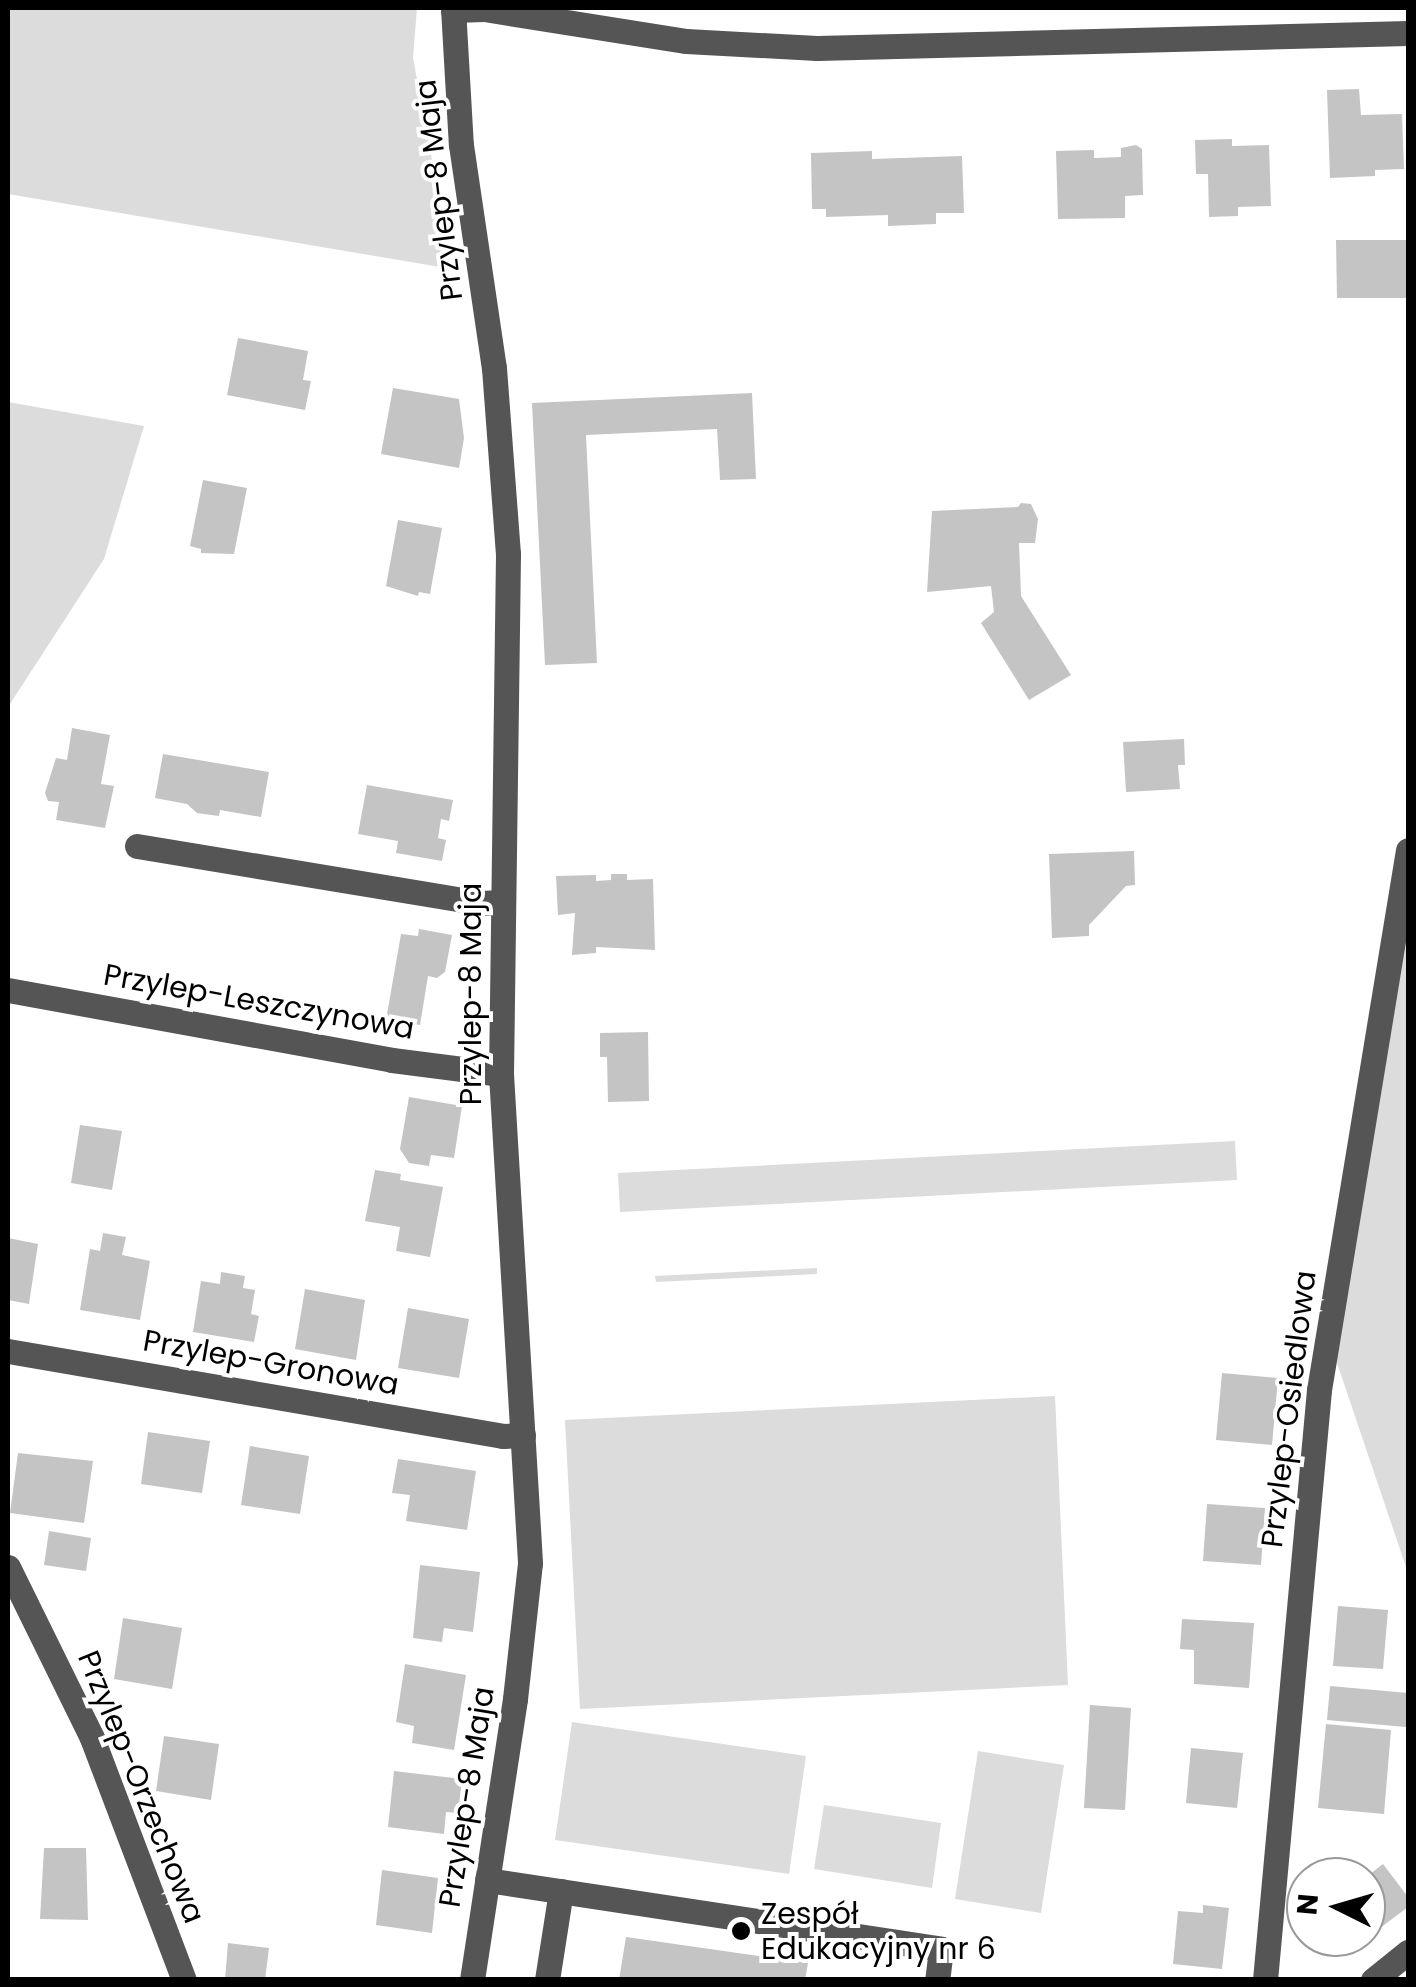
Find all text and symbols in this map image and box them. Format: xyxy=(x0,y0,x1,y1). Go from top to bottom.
street label: Przylep-8 Maja xyxy=(408,77,470,303)
street label: Przylep-8 Maja xyxy=(453,883,489,1105)
street label: Przylep-Leszczynowa xyxy=(101,957,417,1047)
street label: Przylep-Osiedlowa xyxy=(1254,1268,1324,1550)
street label: Przylep-Gronowa xyxy=(140,1323,402,1403)
street label: Przylep-Orzechowa xyxy=(70,1646,212,1928)
street label: Przylep-8 Maja xyxy=(432,1684,502,1910)
north arrow xyxy=(1286,1857,1386,1957)
text: N xyxy=(1287,1892,1328,1917)
place label: Zespół Edukacyjny nr 6 xyxy=(761,1896,996,1966)
marker: Zespół Edukacyjny nr 6 xyxy=(730,1920,752,1942)

